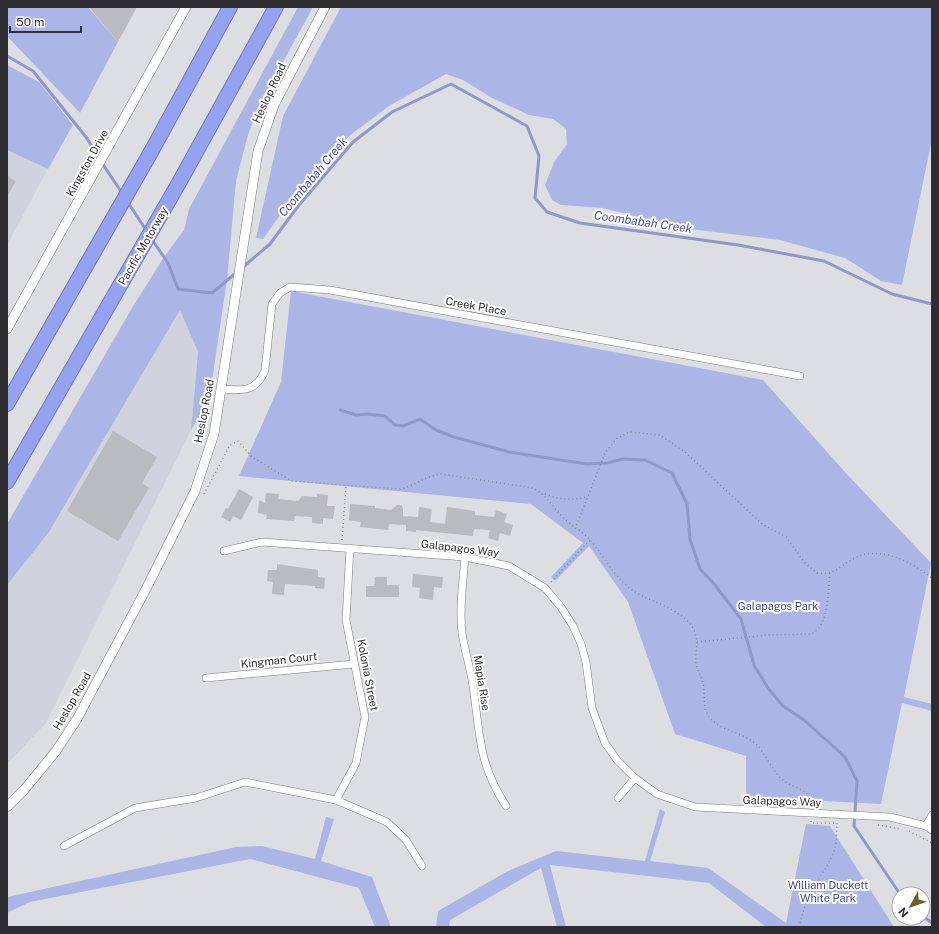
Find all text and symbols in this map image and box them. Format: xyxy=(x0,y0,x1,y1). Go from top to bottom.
scale bar xyxy=(10,8,81,34)
text: 50 m xyxy=(16,15,44,29)
street label: Heslop Road xyxy=(250,61,288,125)
street label: Kingston Drive xyxy=(64,128,110,198)
water label: Coombabah Creek xyxy=(276,134,351,219)
street label: Pacific Motorway xyxy=(116,205,170,287)
water label: Coombabah Creek xyxy=(593,208,694,236)
street label: Creek Place xyxy=(445,295,507,317)
street label: Heslop Road xyxy=(192,378,216,444)
street label: Galapagos Way xyxy=(420,537,500,559)
park label: Galapagos Park xyxy=(738,600,818,612)
street label: Kolonia Street xyxy=(355,638,381,712)
street label: Kingman Court xyxy=(240,650,318,670)
street label: Mapia Rise xyxy=(472,655,492,711)
street label: Heslop Road xyxy=(51,670,93,732)
street label: Galapagos Way xyxy=(742,794,822,808)
park label: William Duckett White Park xyxy=(788,879,868,904)
north arrow xyxy=(891,886,931,926)
text: N xyxy=(896,905,911,920)

